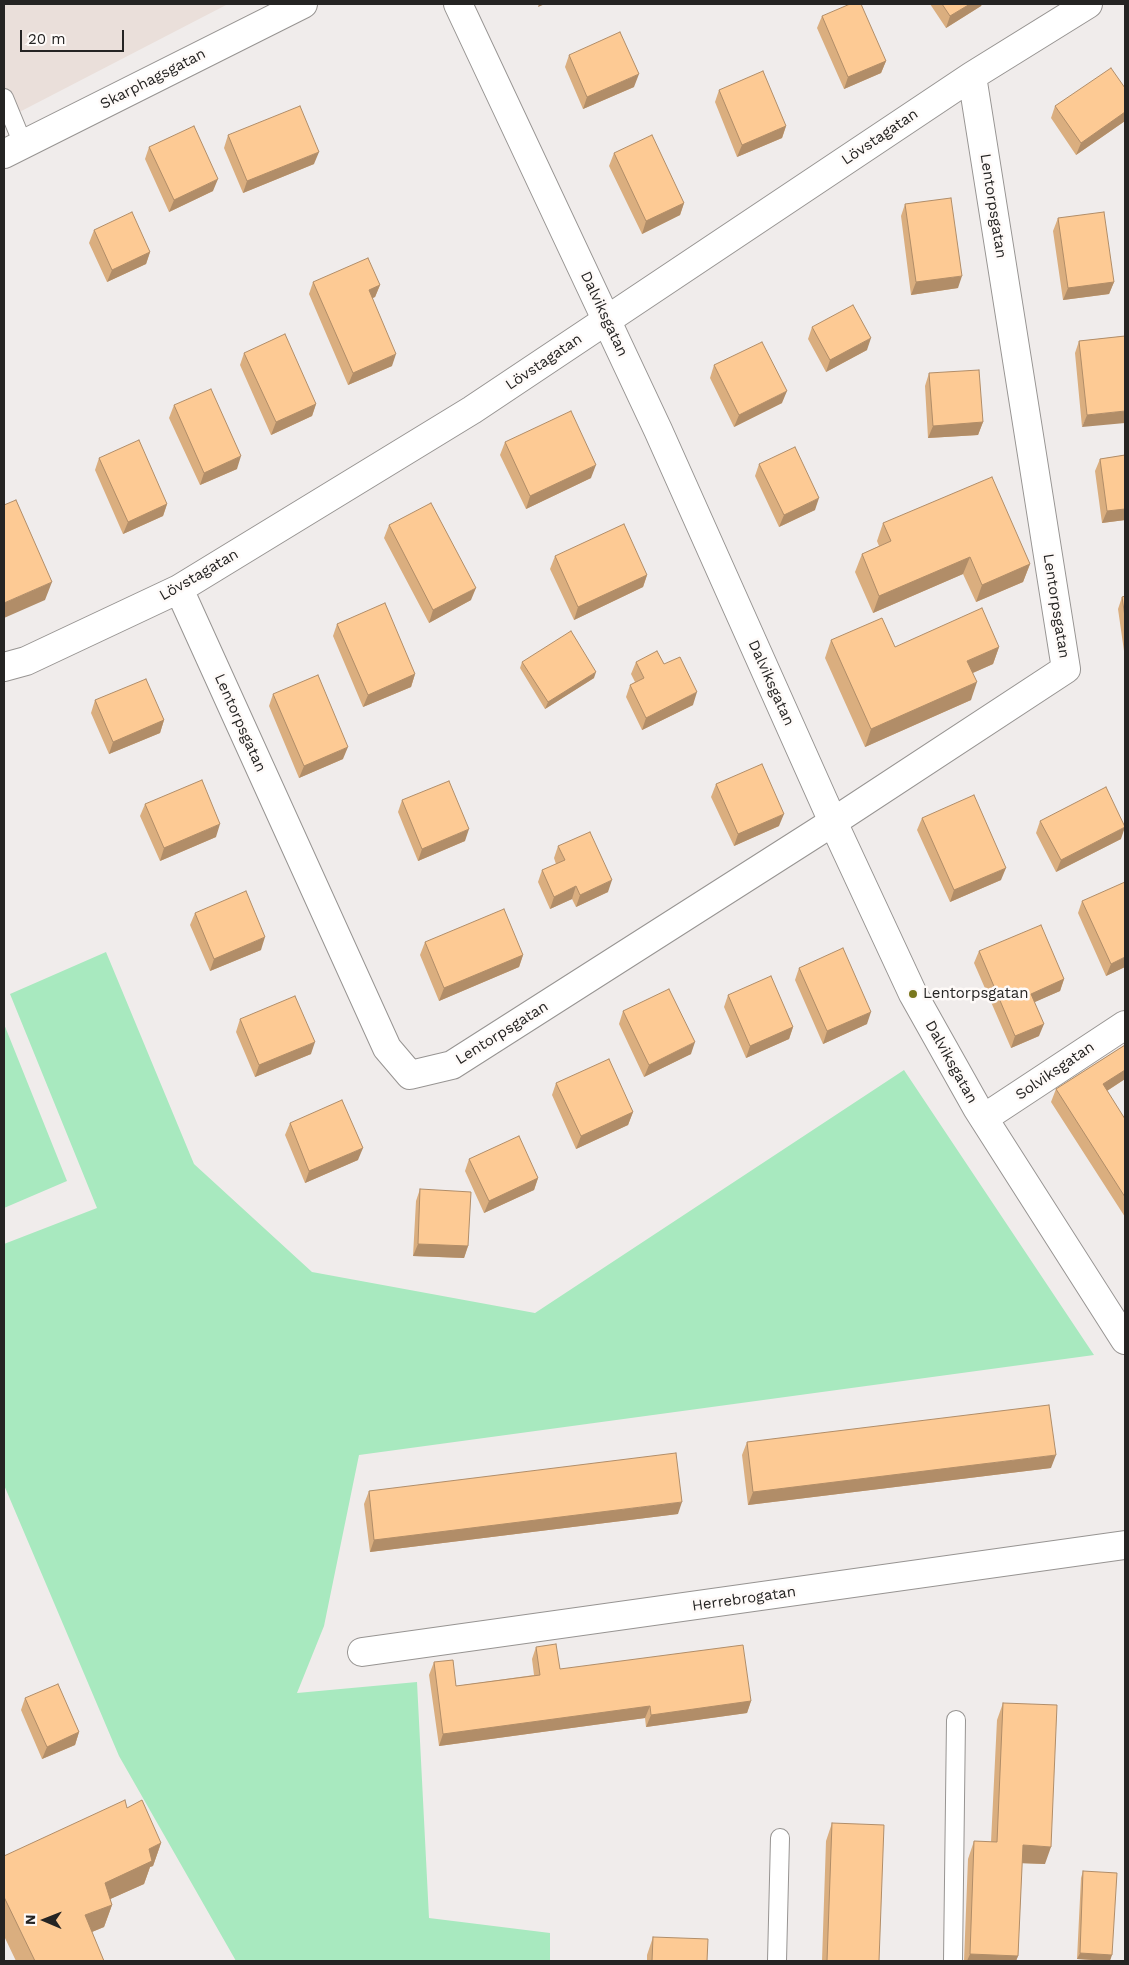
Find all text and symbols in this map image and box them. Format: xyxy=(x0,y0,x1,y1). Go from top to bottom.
scale bar xyxy=(22,20,126,52)
text: 20 m xyxy=(28,30,66,48)
street label: Skarphagsgatan xyxy=(97,45,209,113)
street label: Lövstagatan xyxy=(838,105,922,169)
street label: Lentorpsgatan xyxy=(976,152,1010,260)
street label: Dalviksgatan xyxy=(576,269,632,359)
street label: Lövstagatan xyxy=(502,330,586,394)
street label: Lövstagatan xyxy=(156,545,242,605)
street label: Lentorpsgatan xyxy=(1039,552,1073,660)
street label: Dalviksgatan xyxy=(744,637,798,729)
street label: Lentorpsgatan xyxy=(210,671,270,775)
place label: Lentorpsgatan xyxy=(923,985,1029,1003)
marker: Lentorpsgatan xyxy=(907,988,919,1000)
street label: Lentorpsgatan xyxy=(452,997,552,1069)
street label: Dalviksgatan xyxy=(921,1017,981,1107)
street label: Solviksgatan xyxy=(1012,1038,1098,1104)
street label: Herrebrogatan xyxy=(691,1583,797,1615)
north arrow xyxy=(20,1895,70,1945)
text: N xyxy=(22,1914,38,1925)

